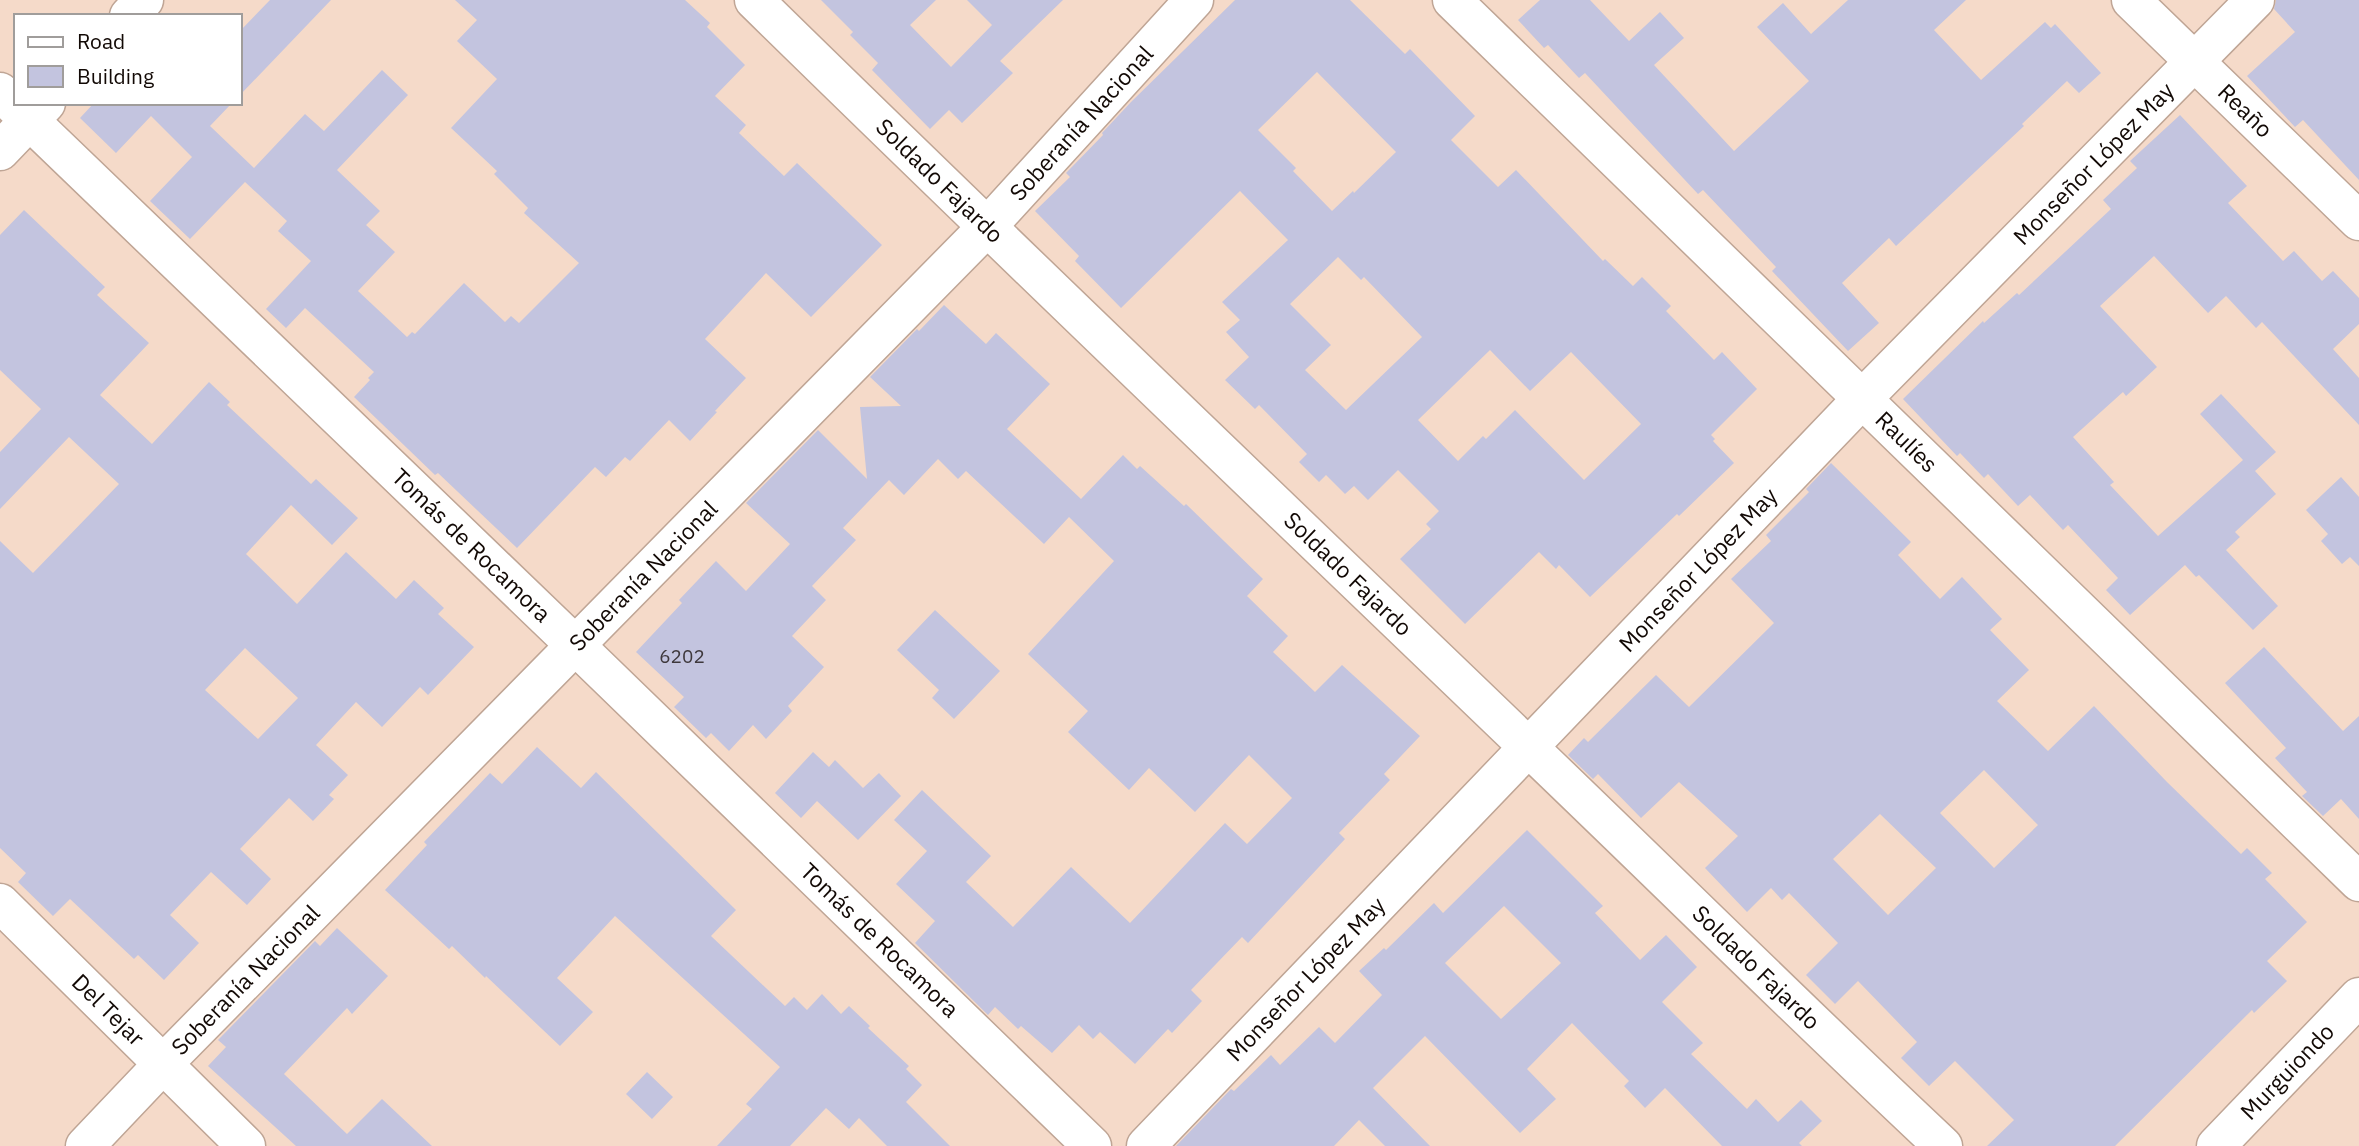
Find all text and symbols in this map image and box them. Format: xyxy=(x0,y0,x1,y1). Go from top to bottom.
legend xyxy=(14,14,242,105)
text: Road xyxy=(77,27,125,55)
street label: Soberanía Nacional xyxy=(1002,39,1159,207)
text: Building xyxy=(77,62,154,90)
street label: Monseñor López May xyxy=(2006,75,2180,251)
street label: Reaño xyxy=(2212,76,2280,143)
street label: Soldado Fajardo xyxy=(870,111,1011,249)
street label: Raulíes xyxy=(1870,404,1945,478)
street label: Tomás de Rocamora xyxy=(386,461,558,628)
street label: Monseñor López May xyxy=(1612,480,1784,658)
street label: Soberanía Nacional xyxy=(562,494,724,657)
street label: Soldado Fajardo xyxy=(1278,505,1419,642)
house number: 6202 xyxy=(659,644,705,668)
street label: Tomás de Rocamora xyxy=(795,856,966,1023)
street label: Monseñor López May xyxy=(1219,890,1391,1067)
street label: Soberanía Nacional xyxy=(164,898,326,1061)
street label: Soldado Fajardo xyxy=(1687,898,1827,1036)
street label: Del Tejar xyxy=(66,967,152,1052)
street label: Murguiondo xyxy=(2233,1016,2340,1126)

